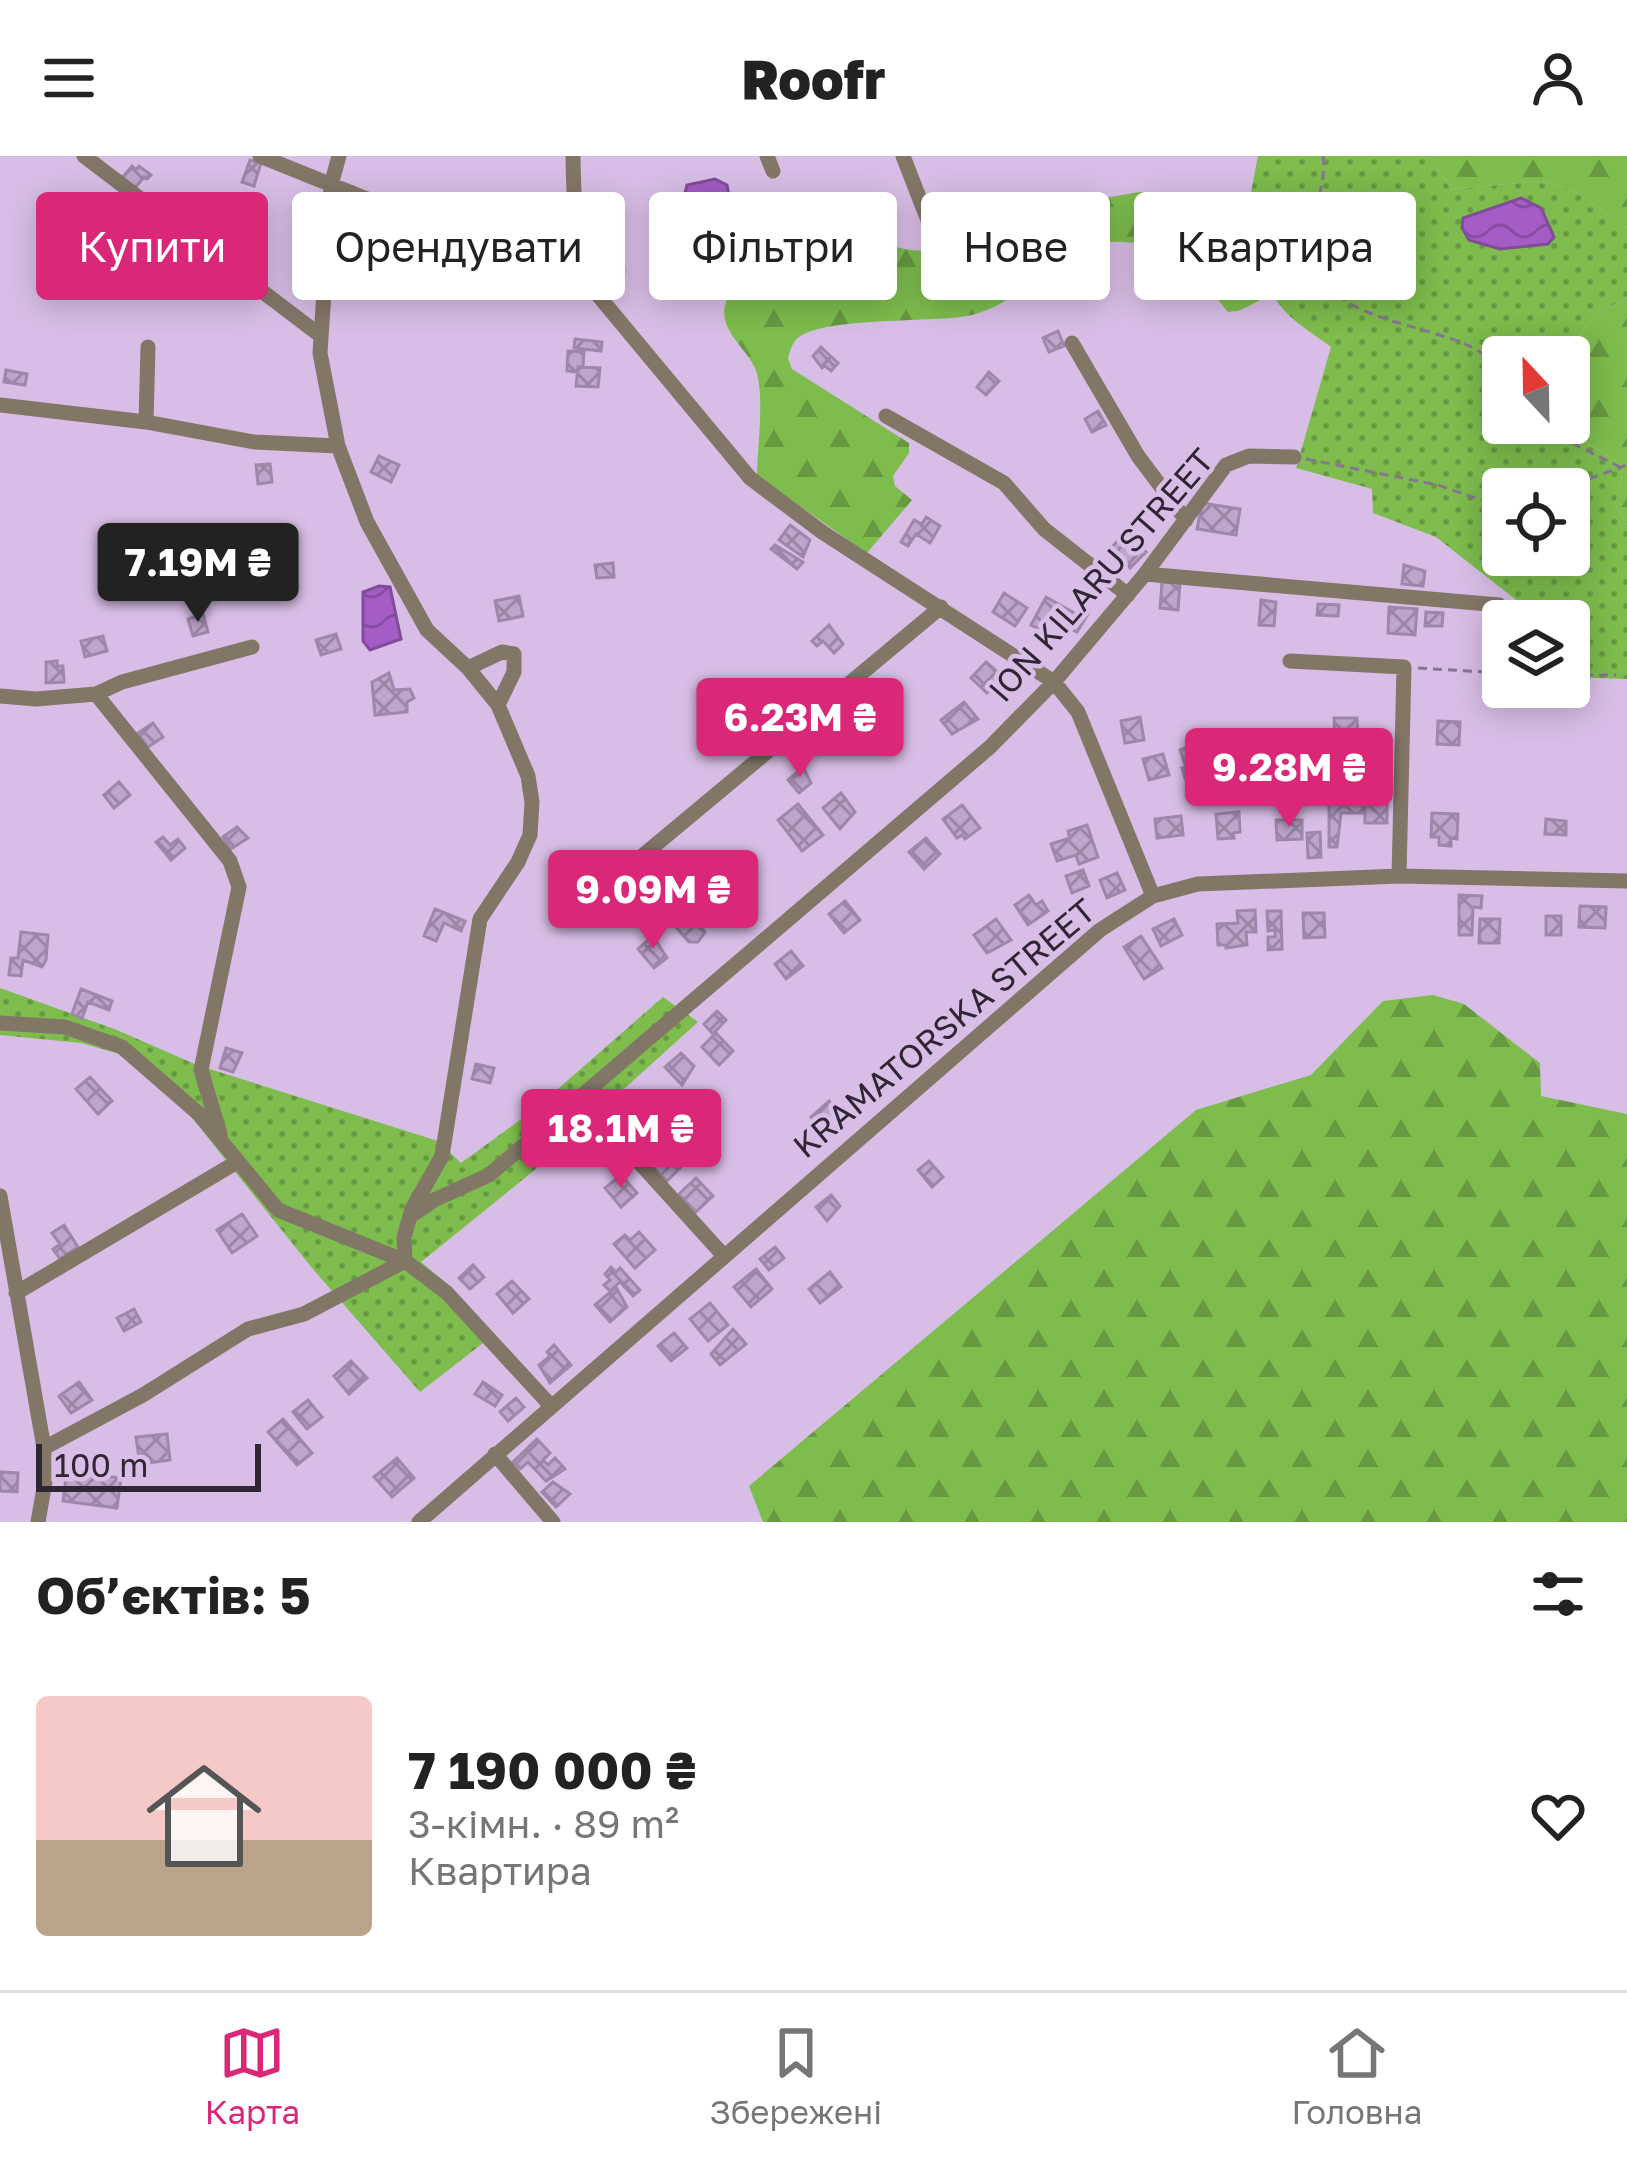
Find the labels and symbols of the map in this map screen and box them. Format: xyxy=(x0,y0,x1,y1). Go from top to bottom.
north arrow xyxy=(1482,336,1590,444)
street label: ION KILARU STREET xyxy=(980,440,1221,709)
pin: 7.19M ₴ xyxy=(87,523,309,625)
pin: 6.23M ₴ xyxy=(689,678,911,780)
pin: 9.28M ₴ xyxy=(1178,728,1400,830)
pin: 9.09M ₴ xyxy=(542,850,764,952)
street label: KRAMATORSKA STREET xyxy=(785,890,1102,1165)
pin: 18.1M ₴ xyxy=(510,1089,732,1191)
scale bar xyxy=(36,1438,261,1491)

